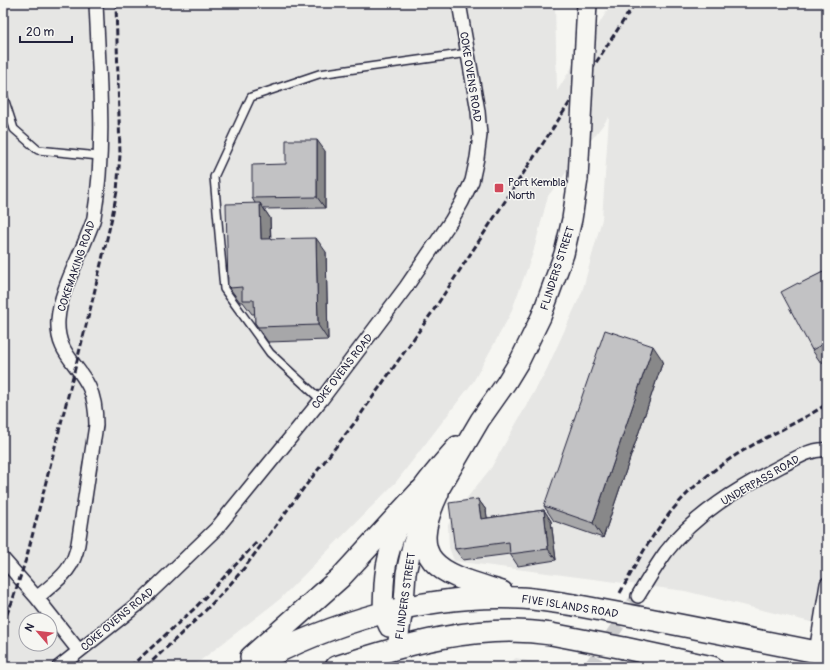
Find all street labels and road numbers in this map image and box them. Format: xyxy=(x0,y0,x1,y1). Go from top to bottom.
street label: COKE OVENS ROAD xyxy=(457,31,484,123)
street label: COKEMAKING ROAD xyxy=(55,219,98,313)
street label: FLINDERS STREET xyxy=(538,224,577,312)
street label: COKE OVENS ROAD xyxy=(309,331,376,411)
street label: UNDERPASS ROAD xyxy=(719,453,802,508)
street label: FLINDERS STREET xyxy=(393,552,418,640)
street label: COKE OVENS ROAD xyxy=(78,585,157,654)
street label: FIVE ISLANDS ROAD xyxy=(521,592,619,621)

